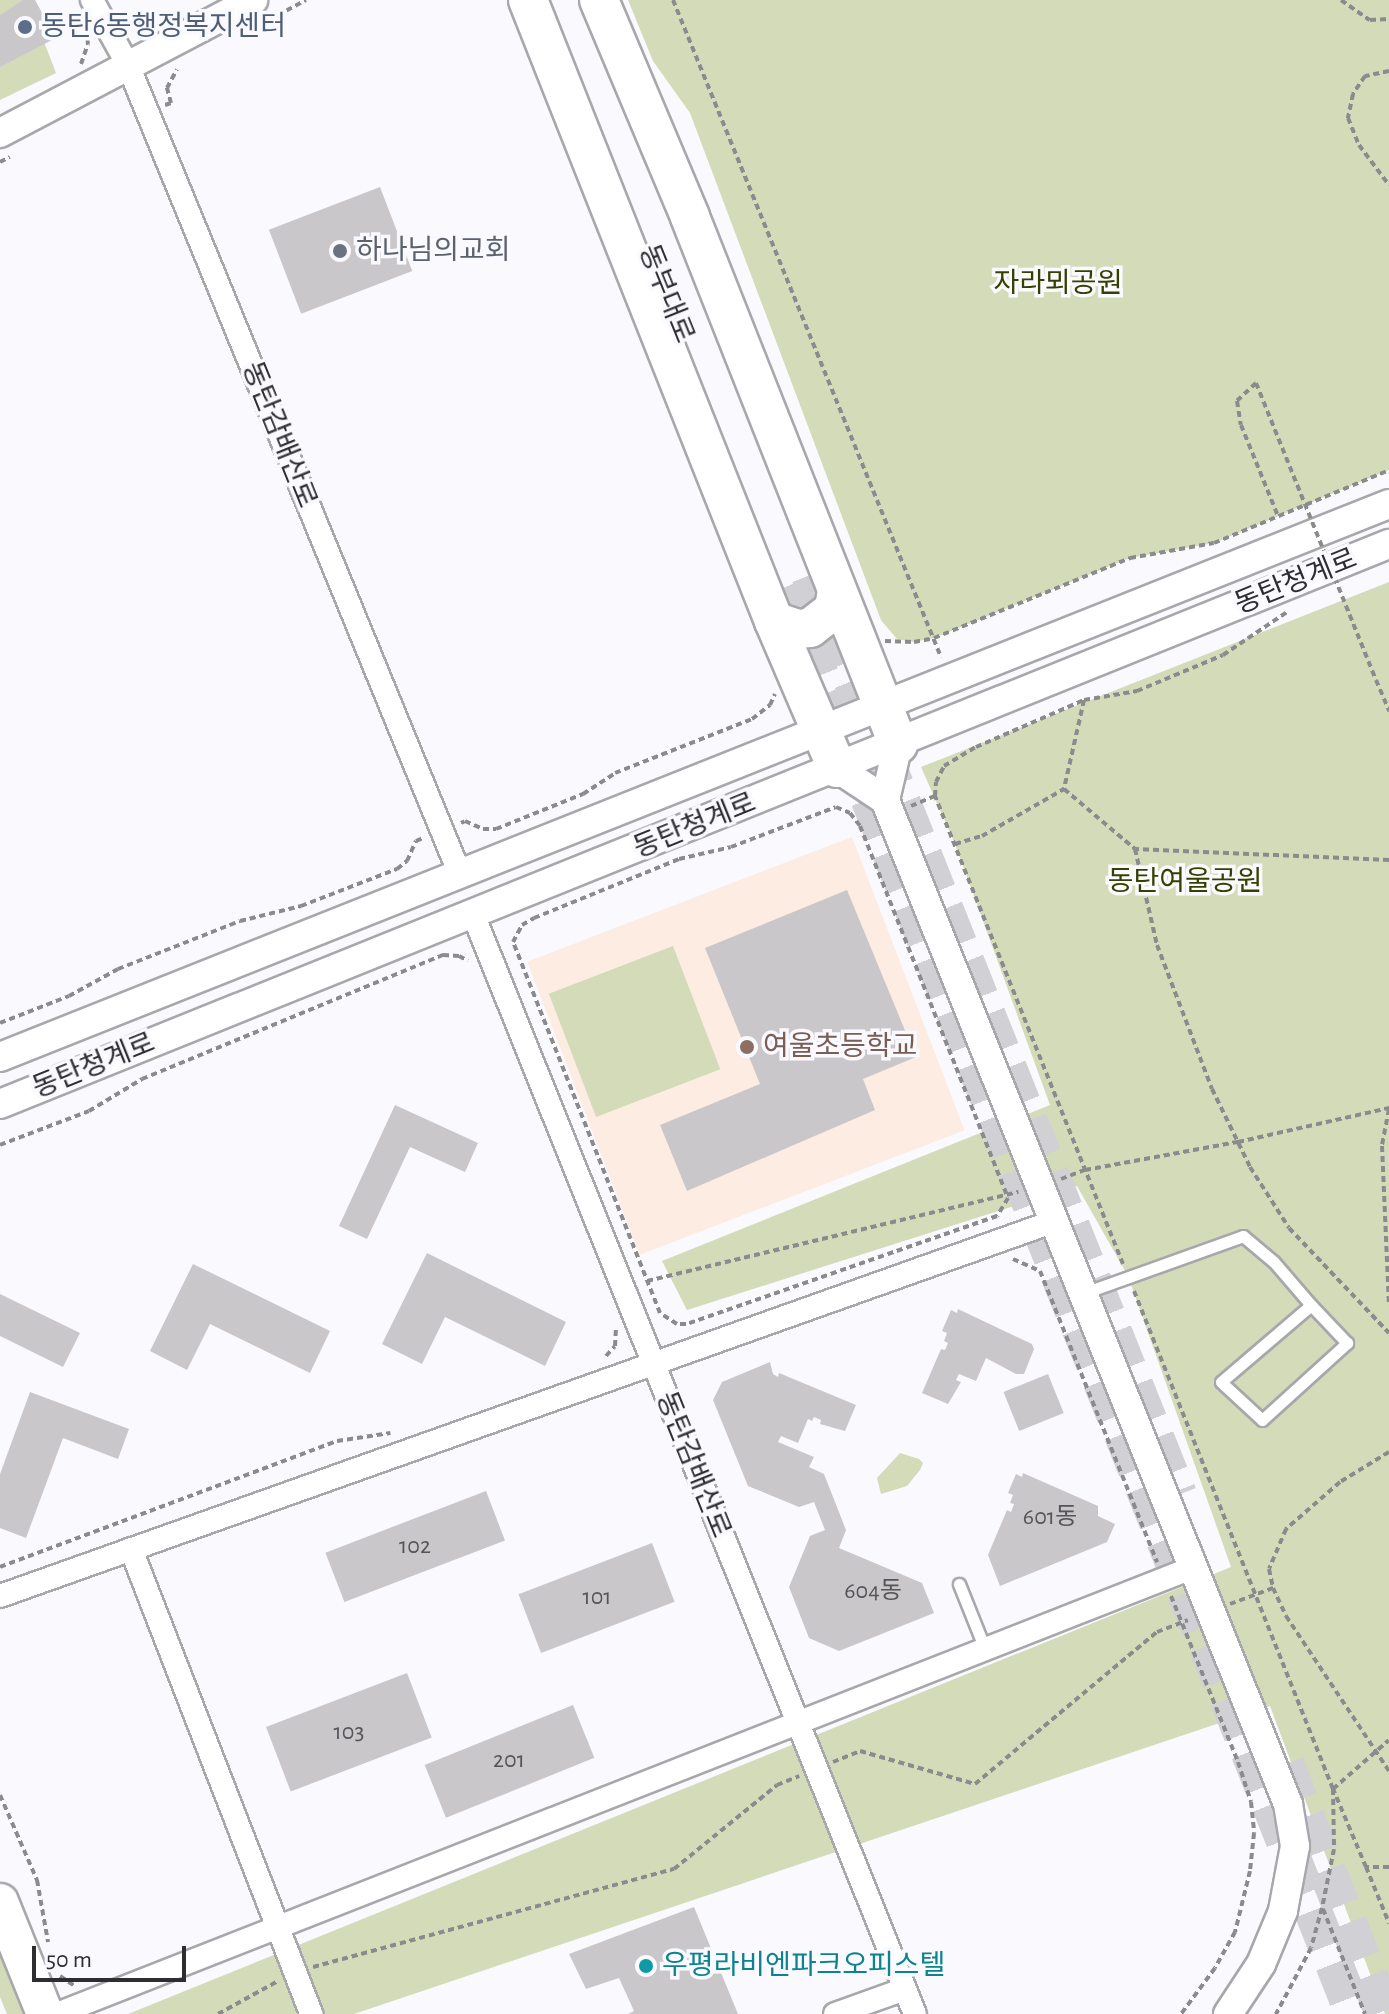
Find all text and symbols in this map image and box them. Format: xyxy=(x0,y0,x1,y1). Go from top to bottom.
place label: 동탄6동행정복지센터 xyxy=(41,10,286,44)
marker: 동탄6동행정복지센터 xyxy=(16,18,34,36)
place label: 하나님의교회 xyxy=(356,234,511,268)
street label: 동부대로 xyxy=(631,240,701,348)
marker: 하나님의교회 xyxy=(331,242,349,260)
park label: 자라뫼공원 xyxy=(994,267,1122,301)
street label: 동탄감배산로 xyxy=(234,357,324,513)
street label: 동탄청계로 xyxy=(1230,542,1362,622)
street label: 동탄청계로 xyxy=(629,786,761,866)
park label: 동탄여울공원 xyxy=(1108,865,1262,899)
street label: 동탄청계로 xyxy=(28,1026,160,1106)
place label: 여울초등학교 xyxy=(763,1030,918,1064)
marker: 여울초등학교 xyxy=(738,1038,756,1056)
street label: 동탄감배산로 xyxy=(648,1387,738,1543)
house number: 601동 xyxy=(1023,1504,1077,1532)
house number: 102 xyxy=(399,1533,431,1561)
house number: 604동 xyxy=(844,1578,902,1606)
house number: 101 xyxy=(582,1584,612,1612)
house number: 103 xyxy=(334,1719,364,1747)
house number: 201 xyxy=(493,1747,525,1775)
scale bar xyxy=(36,1930,190,1980)
text: 50 m xyxy=(46,1948,92,1972)
place label: 우평라비엔파크오피스텔 xyxy=(662,1949,945,1983)
marker: 우평라비엔파크오피스텔 xyxy=(637,1957,655,1975)

